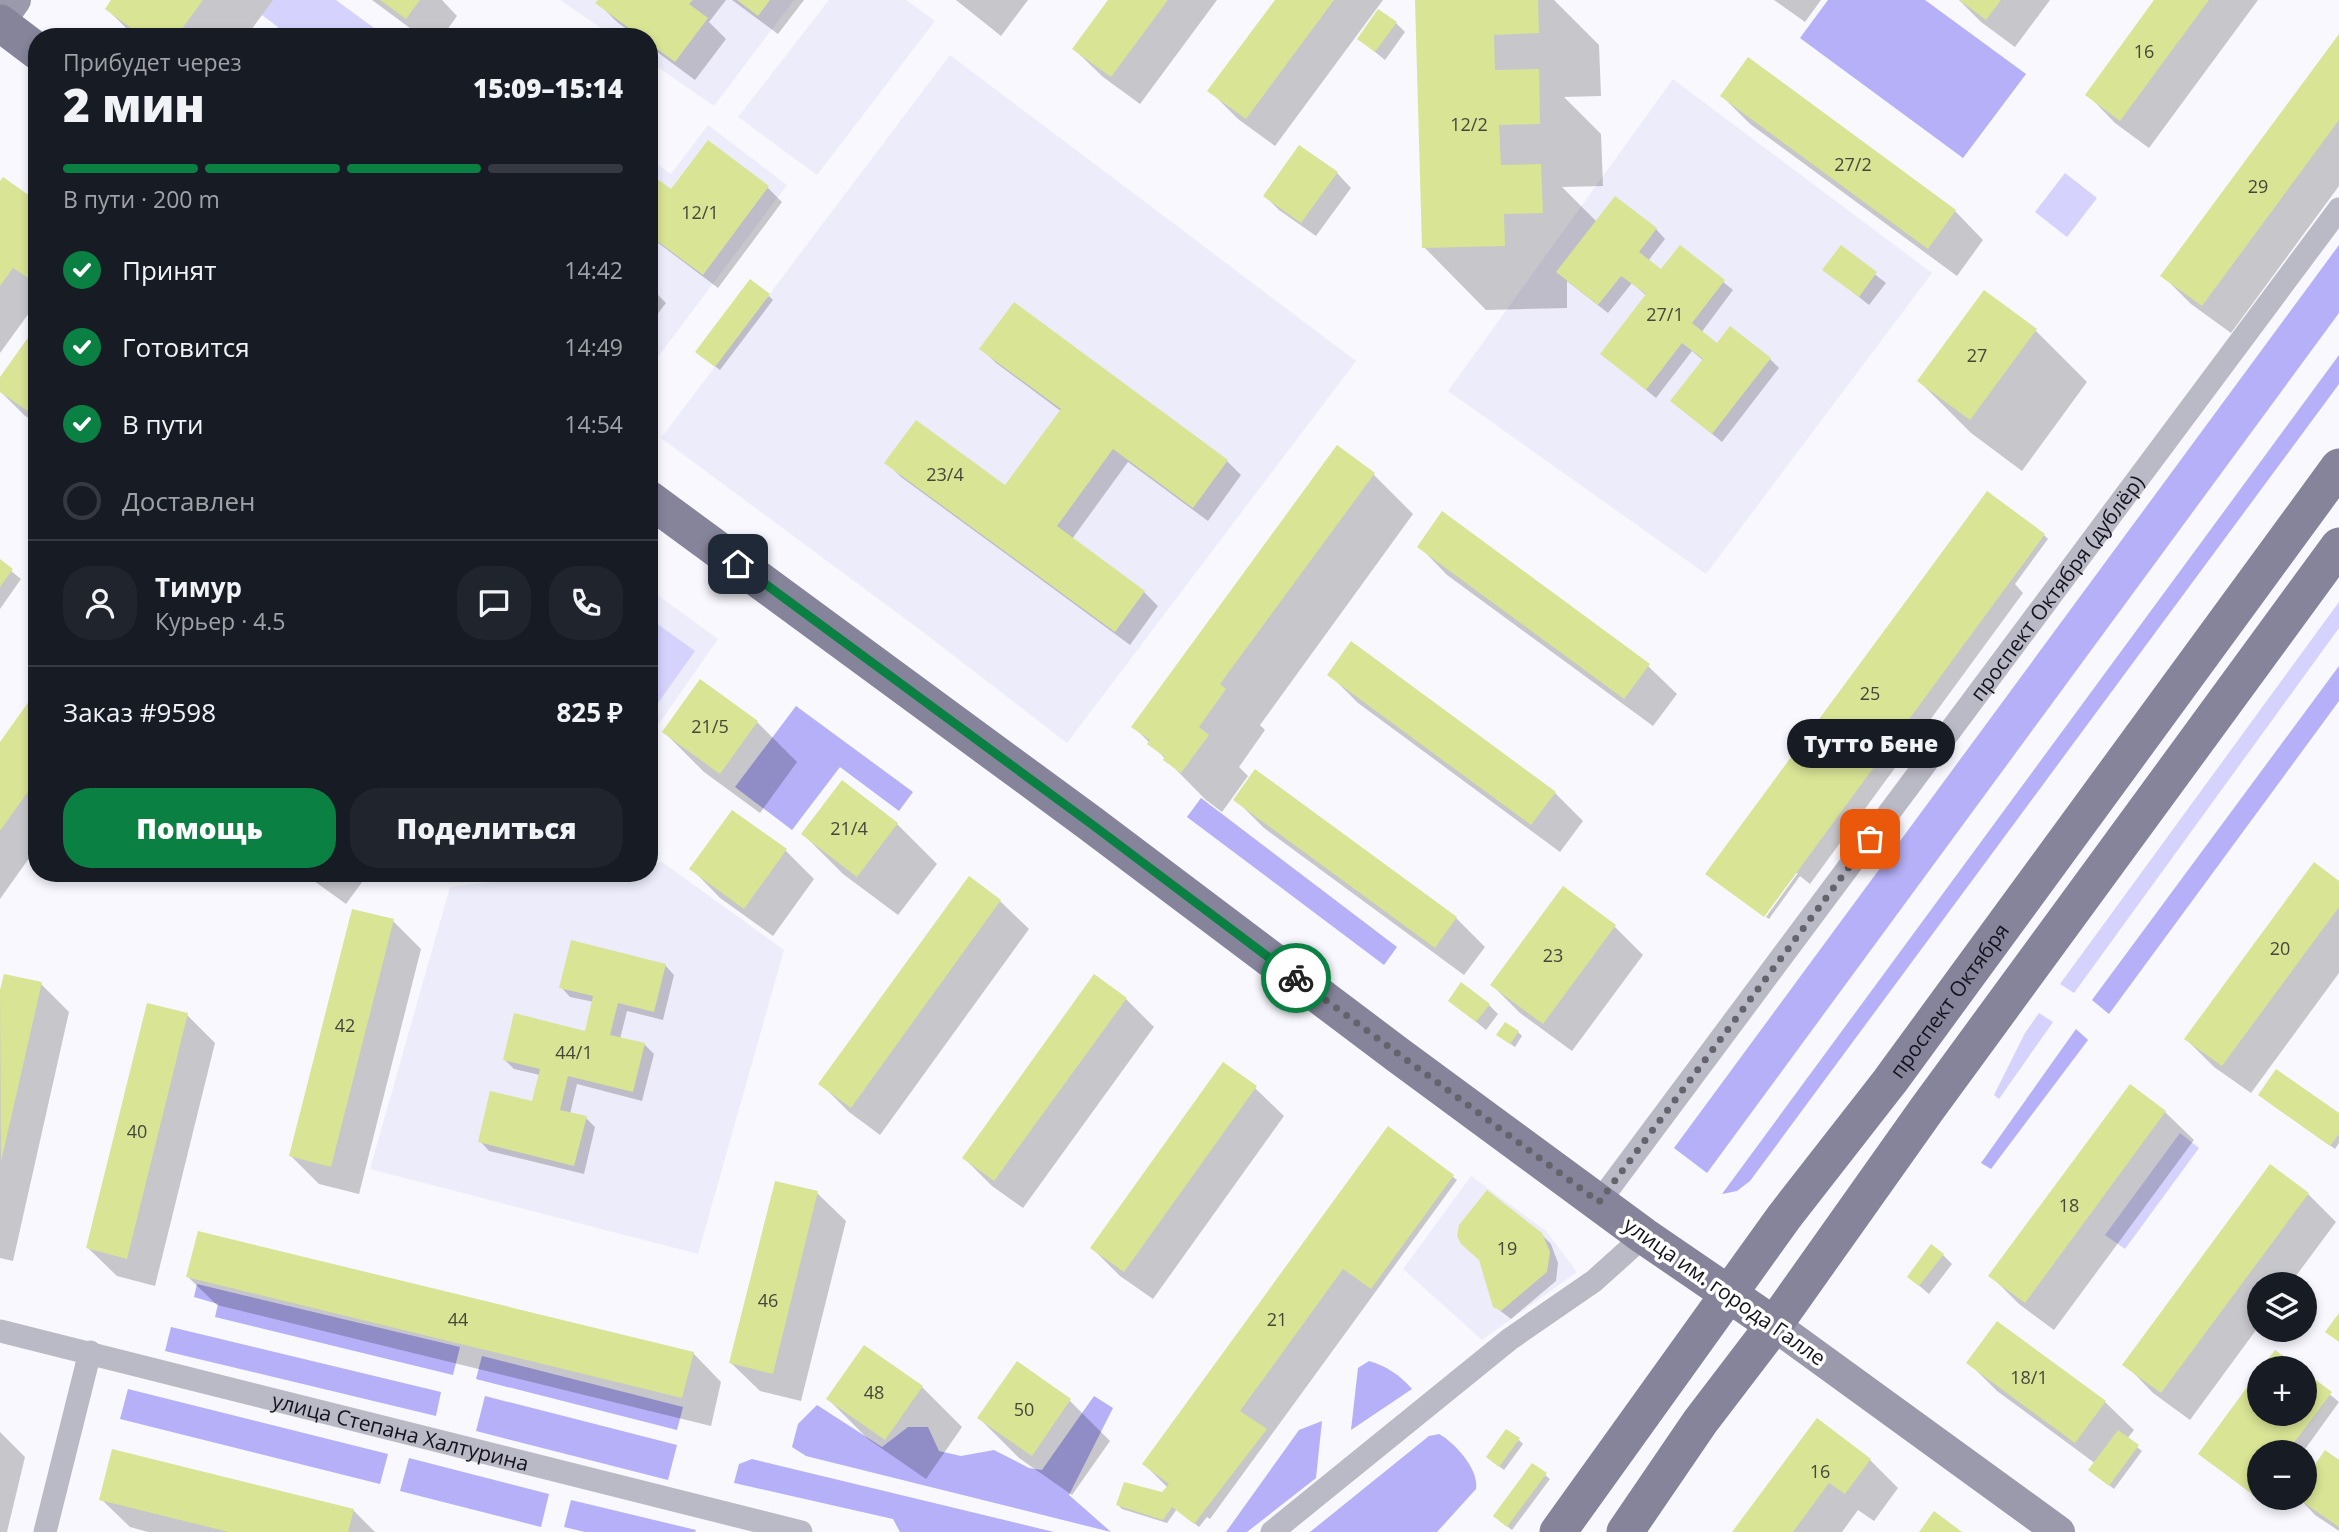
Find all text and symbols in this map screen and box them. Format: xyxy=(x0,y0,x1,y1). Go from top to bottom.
house number: 16 xyxy=(2134,39,2154,63)
text: Прибудет через xyxy=(63,46,242,78)
text: 15:09–15:14 xyxy=(473,70,623,106)
text: 2 мин xyxy=(63,73,205,135)
house number: 12/2 xyxy=(1450,112,1488,136)
house number: 27/2 xyxy=(1834,152,1872,176)
house number: 29 xyxy=(2248,174,2268,198)
text: В пути · 200 m xyxy=(63,183,220,215)
house number: 12/1 xyxy=(681,200,719,224)
icon: check xyxy=(63,251,101,289)
text: Принят xyxy=(122,252,216,288)
text: 14:42 xyxy=(564,254,623,286)
house number: 27/1 xyxy=(1646,302,1684,326)
icon: check xyxy=(63,328,101,366)
text: Готовится xyxy=(122,329,250,365)
text: 14:49 xyxy=(564,331,623,363)
house number: 27 xyxy=(1967,343,1987,367)
icon: check xyxy=(63,405,101,443)
text: В пути xyxy=(122,406,203,442)
text: 14:54 xyxy=(564,408,623,440)
house number: 23/4 xyxy=(926,462,964,486)
street label: проспект Октября (дублёр) xyxy=(1963,469,2150,706)
text: Доставлен xyxy=(122,483,255,519)
pin xyxy=(708,534,768,594)
icon: home xyxy=(719,545,757,583)
button: person xyxy=(63,566,137,640)
button: chat xyxy=(457,566,531,640)
button: phone xyxy=(549,566,623,640)
text: Тимур xyxy=(155,569,242,605)
text: Курьер · 4.5 xyxy=(155,605,286,637)
house number: 25 xyxy=(1860,681,1880,705)
text: Заказ #9598 xyxy=(63,694,216,730)
text: 825 ₽ xyxy=(557,694,623,730)
house number: 21/5 xyxy=(691,714,729,738)
callout: Тутто Бене xyxy=(1786,720,1954,769)
text: Тутто Бене xyxy=(1804,727,1938,759)
button: Помощь xyxy=(63,788,336,868)
button: Поделиться xyxy=(350,788,623,868)
pin xyxy=(1840,809,1900,869)
house number: 21/4 xyxy=(830,816,868,840)
icon: bag xyxy=(1851,820,1889,858)
street label: проспект Октября xyxy=(1883,917,2015,1083)
house number: 20 xyxy=(2270,936,2290,960)
courier xyxy=(1261,943,1331,1013)
house number: 23 xyxy=(1543,943,1563,967)
icon: bike xyxy=(1277,959,1315,997)
house number: 42 xyxy=(335,1013,355,1037)
house number: 44/1 xyxy=(555,1040,593,1064)
house number: 40 xyxy=(127,1119,147,1143)
house number: 18 xyxy=(2059,1193,2079,1217)
street label: улица им. города Галле xyxy=(1618,1211,1832,1371)
house number: 19 xyxy=(1497,1236,1517,1260)
map controls xyxy=(2247,1272,2317,1510)
button: layers xyxy=(2247,1272,2317,1342)
house number: 46 xyxy=(758,1288,778,1312)
house number: 44 xyxy=(448,1307,468,1331)
house number: 21 xyxy=(1267,1307,1287,1331)
button: + xyxy=(2247,1356,2317,1426)
house number: 18/1 xyxy=(2010,1365,2048,1389)
house number: 48 xyxy=(864,1380,884,1404)
street label: улица Степана Халтурина xyxy=(269,1386,532,1477)
house number: 50 xyxy=(1014,1397,1034,1421)
button: − xyxy=(2247,1440,2317,1510)
house number: 16 xyxy=(1810,1459,1830,1483)

